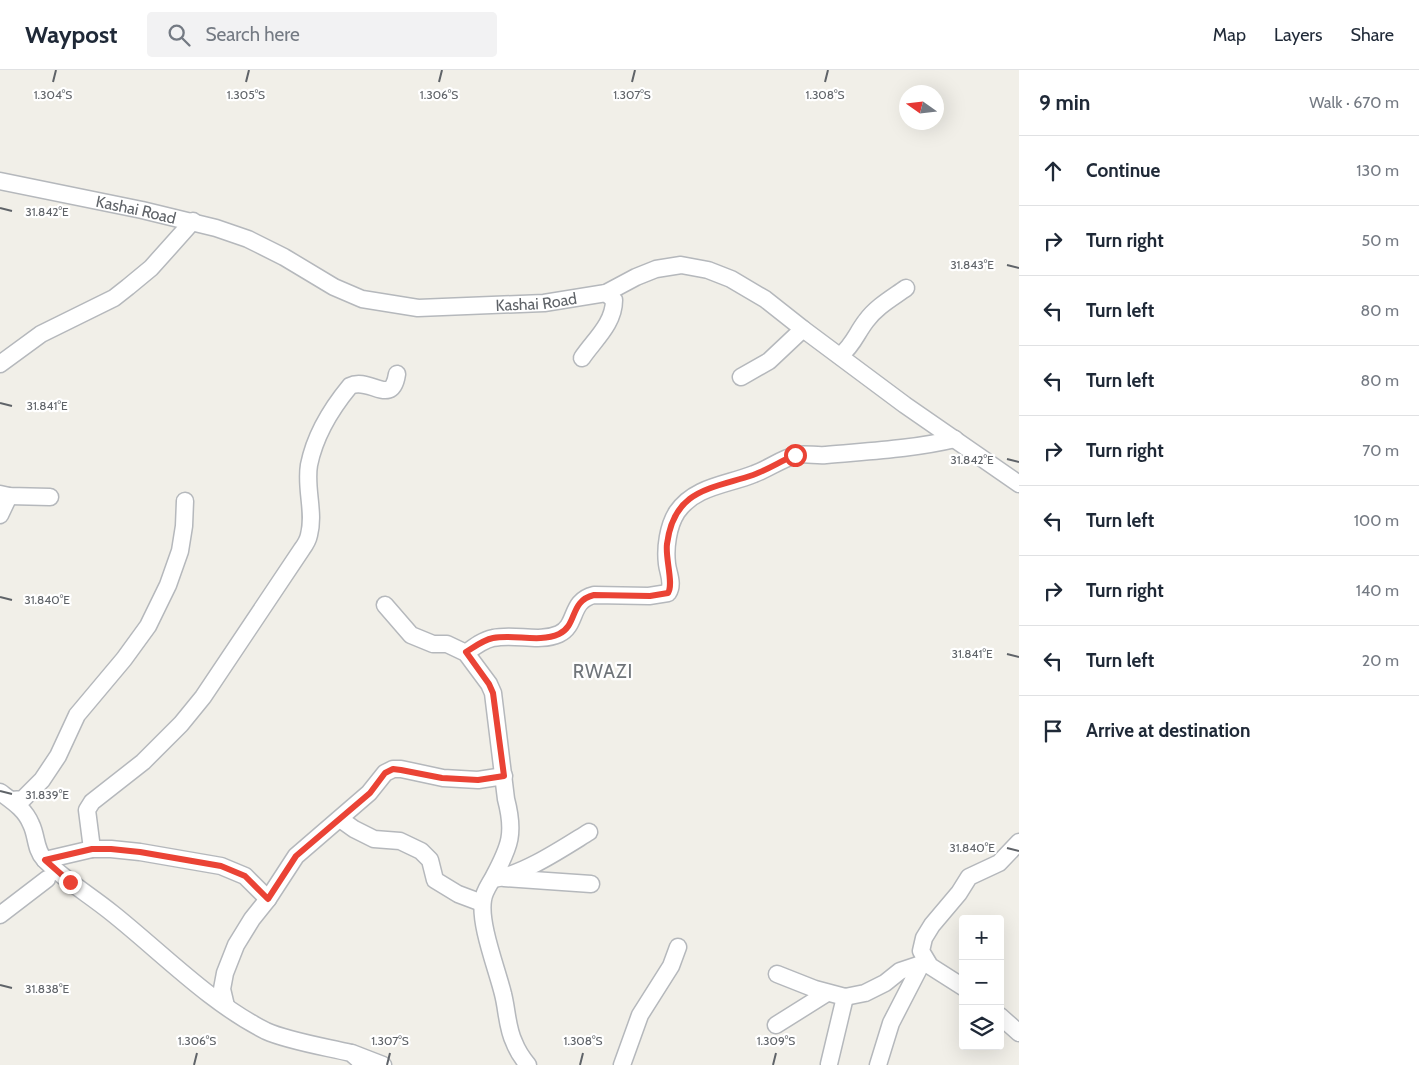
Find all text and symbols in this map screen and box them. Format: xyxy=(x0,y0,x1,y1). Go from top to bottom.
search box xyxy=(147,12,497,57)
text: Waypost xyxy=(25,20,117,49)
icon: search xyxy=(165,21,193,49)
text: Search here xyxy=(205,23,300,46)
text: Map xyxy=(1213,24,1246,46)
text: Layers xyxy=(1274,24,1323,46)
text: Share xyxy=(1351,24,1394,46)
north arrow xyxy=(899,85,944,130)
text: 1.304°S xyxy=(34,87,72,102)
text: 1.305°S xyxy=(227,87,265,102)
text: 1.306°S xyxy=(420,87,458,102)
text: 1.307°S xyxy=(613,87,651,102)
text: 1.308°S xyxy=(805,87,845,102)
text: 9 min xyxy=(1039,90,1090,115)
text: Walk · 670 m xyxy=(1309,93,1399,112)
icon: ahead xyxy=(1039,157,1067,185)
text: Continue xyxy=(1086,159,1160,182)
text: 130 m xyxy=(1356,161,1399,180)
street label: Kashai Road xyxy=(94,192,178,228)
text: 31.842°E xyxy=(25,204,69,219)
icon: right xyxy=(1039,227,1067,255)
text: Turn right xyxy=(1086,229,1164,252)
text: 50 m xyxy=(1362,231,1399,250)
text: 31.843°E xyxy=(950,257,994,272)
street label: Kashai Road xyxy=(495,289,578,315)
icon: left xyxy=(1039,297,1067,325)
text: Turn left xyxy=(1086,299,1154,322)
text: 80 m xyxy=(1361,301,1399,320)
icon: left xyxy=(1039,367,1067,395)
text: Turn left xyxy=(1086,369,1154,392)
text: 80 m xyxy=(1361,371,1399,390)
text: 31.841°E xyxy=(26,398,68,413)
icon: right xyxy=(1039,437,1067,465)
text: Turn right xyxy=(1086,439,1164,462)
text: 70 m xyxy=(1362,441,1399,460)
route start xyxy=(784,444,807,467)
text: 31.842°E xyxy=(950,452,994,467)
icon: left xyxy=(1039,507,1067,535)
text: Turn left xyxy=(1086,509,1154,532)
text: 100 m xyxy=(1354,511,1399,530)
icon: right xyxy=(1039,577,1067,605)
text: Turn right xyxy=(1086,579,1164,602)
text: 140 m xyxy=(1356,581,1399,600)
text: 31.840°E xyxy=(24,592,70,607)
text: 31.841°E xyxy=(951,646,993,661)
icon: left xyxy=(1039,647,1067,675)
text: Turn left xyxy=(1086,649,1154,672)
text: 20 m xyxy=(1362,651,1399,670)
district label: RWAZI xyxy=(573,660,633,683)
icon: arrive xyxy=(1039,717,1067,745)
text: Arrive at destination xyxy=(1086,719,1250,742)
text: 31.839°E xyxy=(25,787,69,802)
text: 31.840°E xyxy=(949,840,995,855)
route end xyxy=(59,871,82,894)
map controls xyxy=(959,915,1004,1050)
button: + xyxy=(959,915,1004,960)
button: − xyxy=(959,960,1004,1005)
text: 31.838°E xyxy=(25,981,69,996)
button: layers xyxy=(959,1005,1004,1050)
text: 1.306°S xyxy=(178,1033,216,1048)
text: 1.307°S xyxy=(371,1033,409,1048)
text: 1.308°S xyxy=(563,1033,603,1048)
text: 1.309°S xyxy=(757,1033,795,1048)

